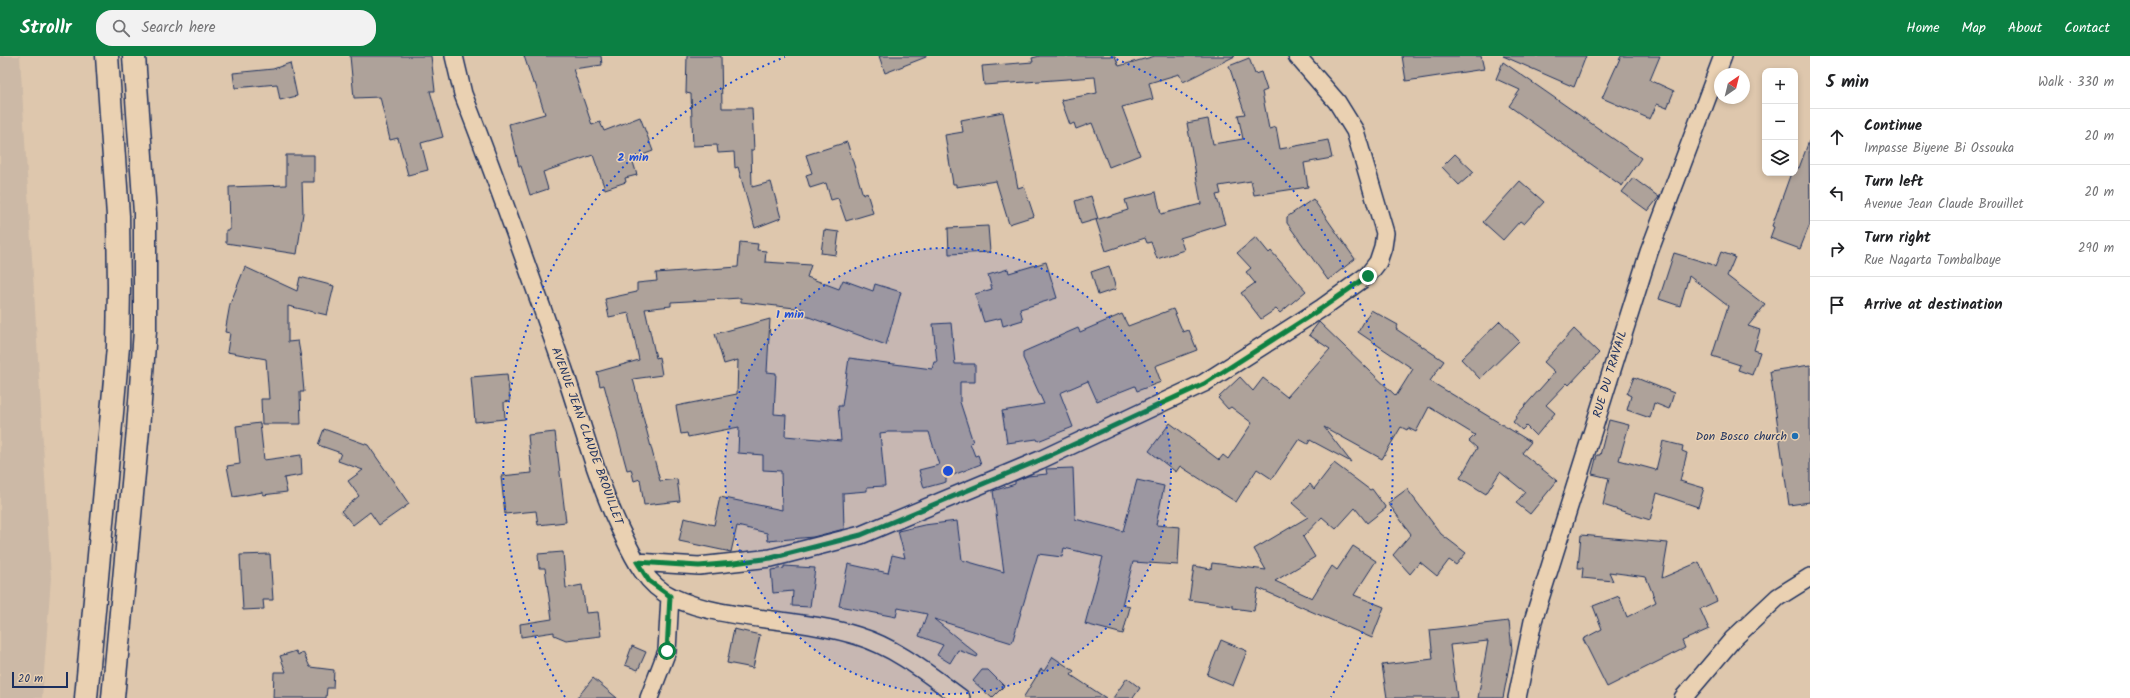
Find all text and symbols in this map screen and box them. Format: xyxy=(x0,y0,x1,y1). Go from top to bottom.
search box xyxy=(96,10,376,46)
text: Strollr xyxy=(20,13,72,43)
text: Search here xyxy=(142,16,216,40)
icon: search xyxy=(110,17,132,39)
text: Home xyxy=(1906,17,1940,39)
text: Map xyxy=(1962,17,1986,39)
text: About xyxy=(2008,17,2042,39)
text: Contact xyxy=(2064,17,2110,39)
north arrow xyxy=(1714,68,1750,104)
map controls xyxy=(1762,68,1798,176)
button: + xyxy=(1762,68,1798,104)
text: 5 min xyxy=(1826,69,1869,96)
text: Walk · 330 m xyxy=(2038,72,2114,93)
button: − xyxy=(1762,104,1798,140)
text: Continue xyxy=(1864,114,1922,138)
icon: ahead xyxy=(1826,126,1848,148)
text: 20 m xyxy=(2084,126,2114,147)
text: Impasse Biyene Bi Ossouka xyxy=(1864,138,2014,159)
button: layers xyxy=(1762,140,1798,176)
text: 2 min xyxy=(617,148,649,167)
text: Turn left xyxy=(1864,170,1924,194)
icon: left xyxy=(1826,182,1848,204)
text: 20 m xyxy=(2084,182,2114,203)
text: Avenue Jean Claude Brouillet xyxy=(1864,194,2024,215)
text: Turn right xyxy=(1864,226,1931,250)
icon: right xyxy=(1826,238,1848,260)
text: 290 m xyxy=(2078,238,2114,259)
text: Rue Nagarta Tombalbaye xyxy=(1864,250,2001,271)
route end xyxy=(1359,267,1377,285)
text: Arrive at destination xyxy=(1864,293,2003,317)
icon: arrive xyxy=(1826,294,1848,316)
text: 1 min xyxy=(776,305,804,324)
street label: RUE DU TRAVAIL xyxy=(1588,328,1632,420)
street label: AVENUE JEAN CLAUDE BROUILLET xyxy=(546,344,629,529)
place label: Don Bosco church xyxy=(1696,427,1787,446)
marker: Don Bosco church xyxy=(1790,431,1800,441)
centre of rings xyxy=(941,464,955,478)
route start xyxy=(658,642,676,660)
scale bar xyxy=(12,670,68,689)
text: 20 m xyxy=(18,670,43,688)

